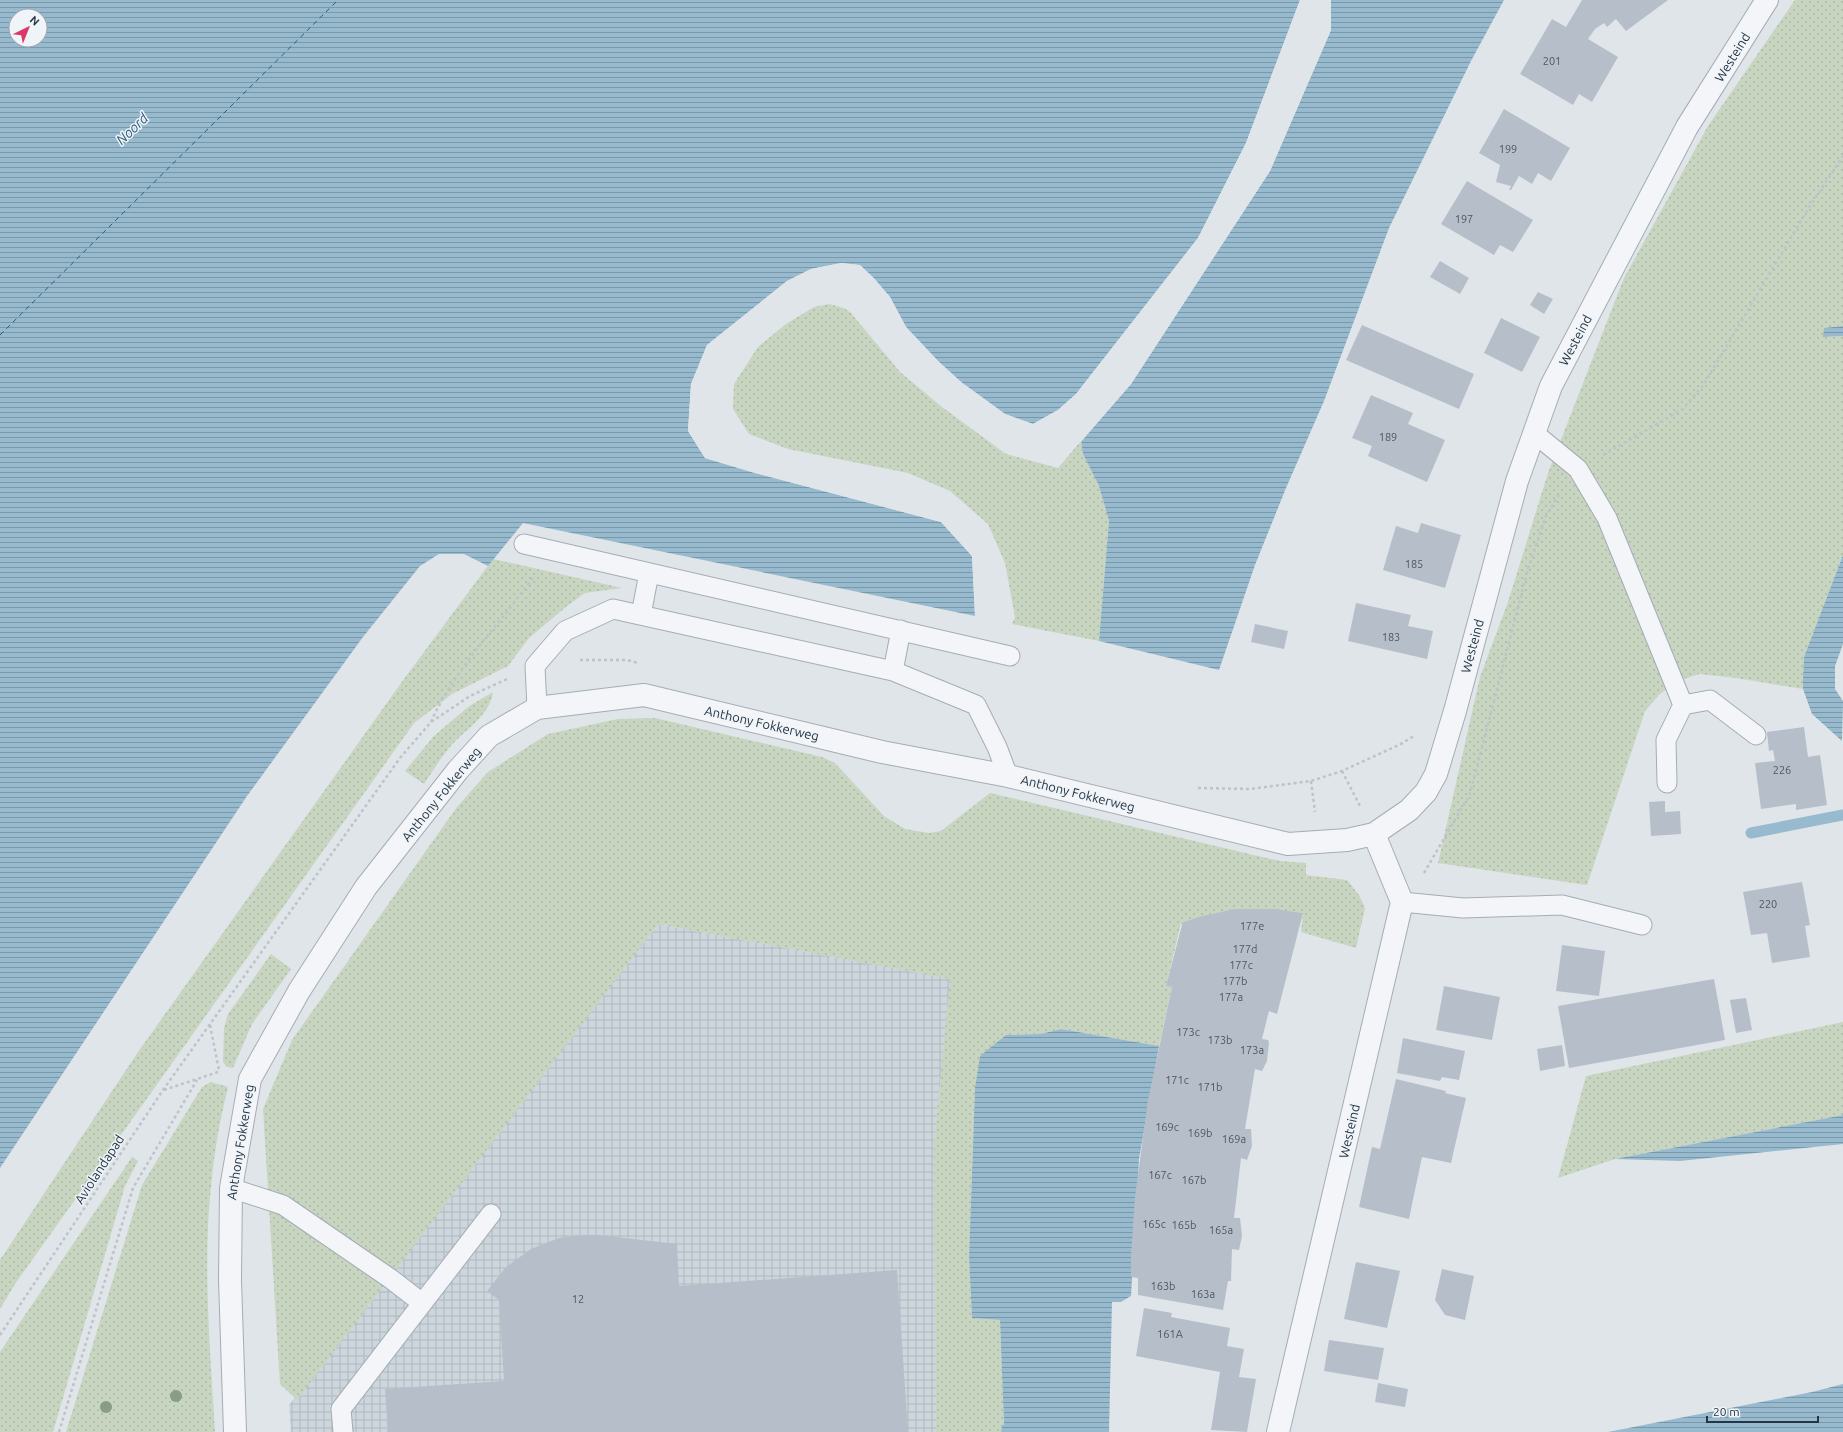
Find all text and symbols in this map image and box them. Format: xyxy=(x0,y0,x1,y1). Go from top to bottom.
north arrow xyxy=(8,8,48,48)
text: N xyxy=(28,13,42,28)
street label: Westeind xyxy=(1711,30,1753,84)
house number: 201 xyxy=(1543,55,1561,67)
water label: Noord xyxy=(113,109,152,148)
house number: 199 xyxy=(1499,143,1517,155)
house number: 197 xyxy=(1455,213,1473,225)
street label: Westeind xyxy=(1556,312,1594,368)
house number: 189 xyxy=(1379,431,1397,443)
house number: 185 xyxy=(1405,558,1423,570)
street label: Westeind xyxy=(1458,618,1486,674)
house number: 183 xyxy=(1382,631,1400,643)
street label: Anthony Fokkerweg xyxy=(703,703,821,743)
street label: Anthony Fokkerweg xyxy=(399,744,483,844)
house number: 226 xyxy=(1773,764,1791,776)
street label: Anthony Fokkerweg xyxy=(1020,772,1136,814)
house number: 220 xyxy=(1759,898,1777,910)
house number: 177e xyxy=(1240,920,1264,932)
house number: 177d xyxy=(1232,943,1258,955)
house number: 177c xyxy=(1229,959,1253,971)
house number: 177b xyxy=(1222,975,1248,987)
house number: 177a xyxy=(1219,991,1243,1003)
house number: 173c xyxy=(1176,1026,1200,1038)
house number: 173b xyxy=(1207,1034,1233,1046)
house number: 173a xyxy=(1240,1044,1264,1056)
house number: 171c xyxy=(1165,1074,1189,1086)
house number: 171b xyxy=(1197,1081,1223,1093)
street label: Anthony Fokkerweg xyxy=(224,1083,256,1201)
street label: Westeind xyxy=(1336,1103,1362,1159)
house number: 169c xyxy=(1155,1121,1179,1133)
house number: 169b xyxy=(1187,1127,1213,1139)
street label: Aviolandapad xyxy=(72,1132,126,1206)
house number: 169a xyxy=(1222,1133,1246,1145)
house number: 167c xyxy=(1148,1169,1172,1181)
house number: 167b xyxy=(1181,1174,1207,1186)
house number: 165c xyxy=(1142,1218,1166,1230)
house number: 165b xyxy=(1171,1219,1197,1231)
house number: 165a xyxy=(1209,1224,1233,1236)
house number: 163b xyxy=(1150,1280,1176,1292)
house number: 163a xyxy=(1191,1288,1215,1300)
house number: 12 xyxy=(572,1293,584,1305)
house number: 161A xyxy=(1157,1328,1184,1340)
scale bar xyxy=(1707,1398,1818,1424)
text: 20 m xyxy=(1713,1405,1740,1418)

